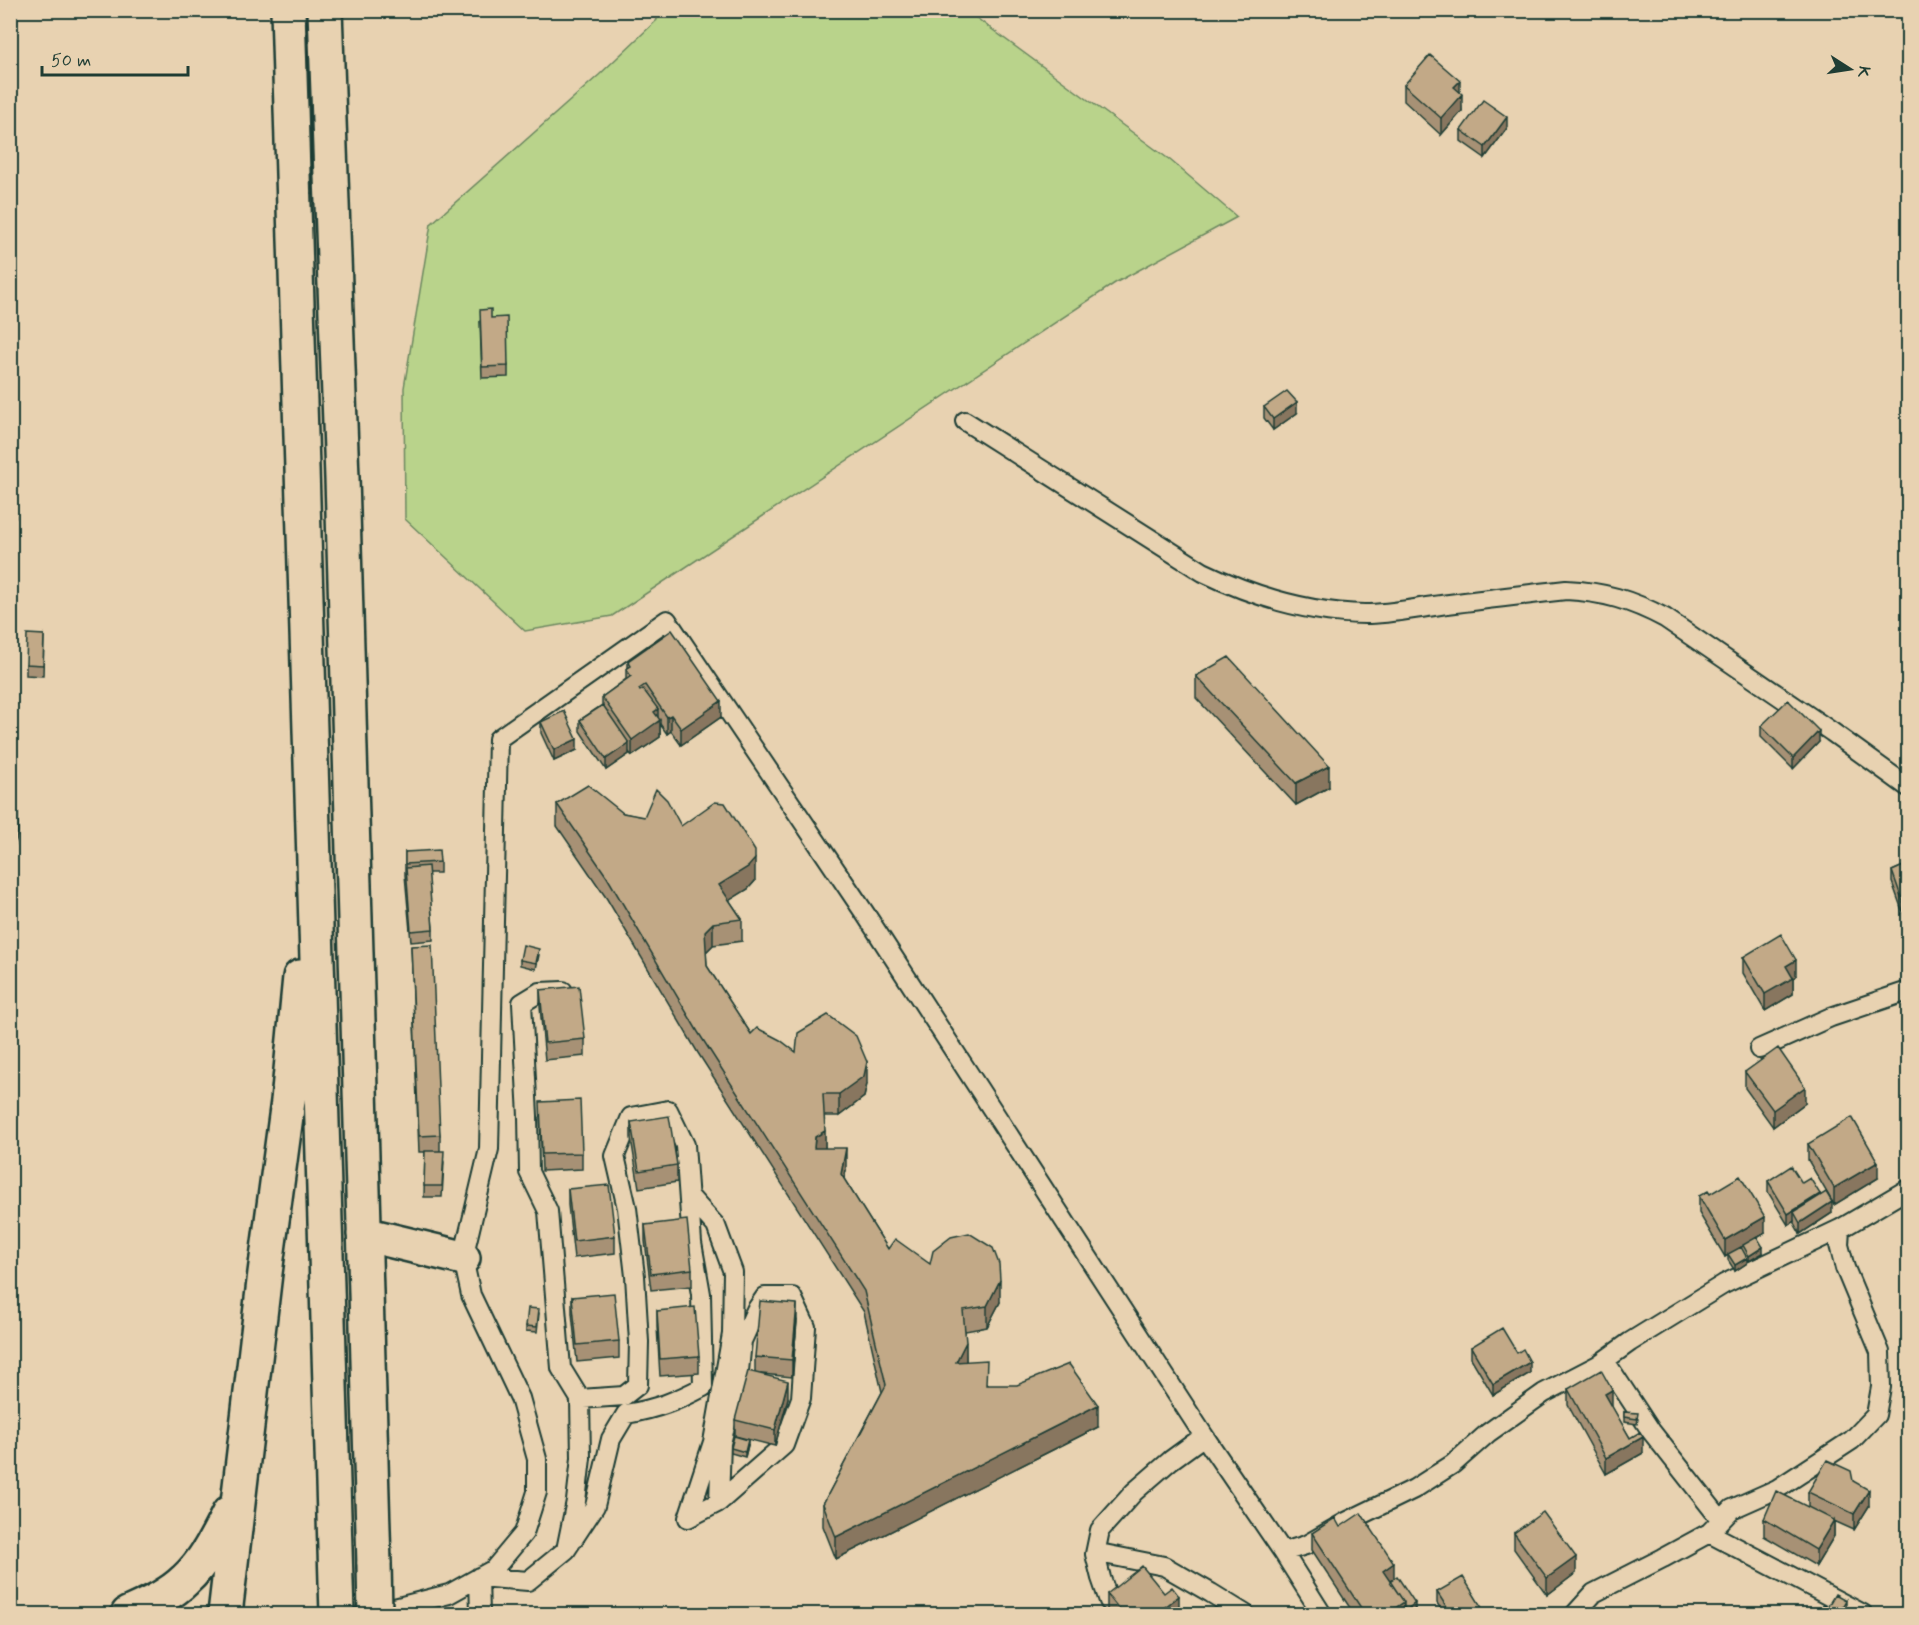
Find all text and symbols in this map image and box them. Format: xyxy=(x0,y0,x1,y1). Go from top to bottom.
scale bar xyxy=(42,39,188,77)
north arrow xyxy=(1820,39,1880,99)
text: 50 m xyxy=(51,49,91,73)
text: K xyxy=(1852,64,1875,80)

